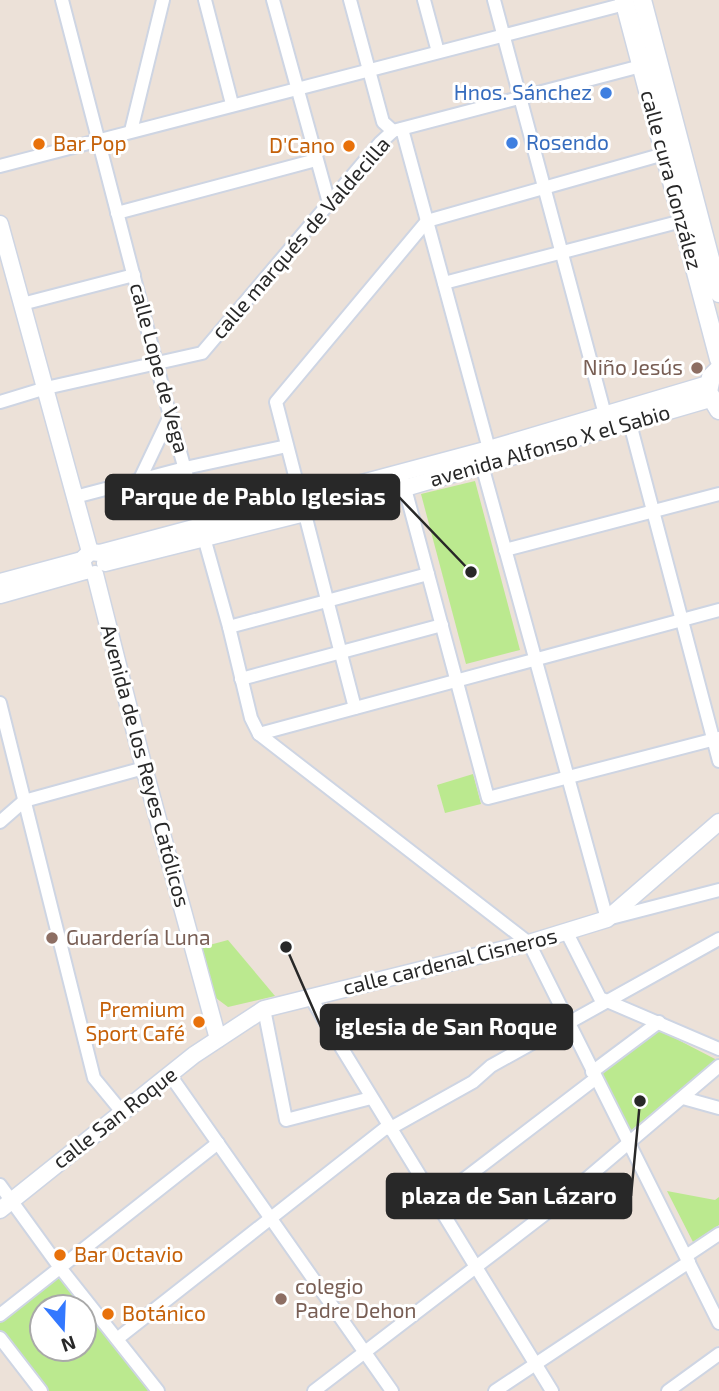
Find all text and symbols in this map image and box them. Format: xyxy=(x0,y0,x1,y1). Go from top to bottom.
place label: Hnos. Sánchez xyxy=(454,79,592,104)
marker: Hnos. Sánchez xyxy=(598,85,614,101)
street label: calle cura González xyxy=(636,87,708,272)
place label: Rosendo xyxy=(526,129,609,154)
place label: Bar Pop xyxy=(53,130,127,155)
street label: calle marqués de Valdecilla xyxy=(205,131,394,343)
place label: D'Cano xyxy=(269,132,335,157)
marker: Rosendo xyxy=(504,135,520,151)
marker: Bar Pop xyxy=(31,136,47,152)
marker: D'Cano xyxy=(341,138,357,154)
street label: calle Lope de Vega xyxy=(126,280,195,455)
place label: Niño Jesús xyxy=(583,354,683,379)
marker: Niño Jesús xyxy=(689,360,705,376)
street label: avenida Alfonso X el Sabio xyxy=(427,398,673,491)
callout: Parque de Pablo Iglesias xyxy=(106,475,399,519)
text: Parque de Pablo Iglesias xyxy=(120,482,386,510)
street label: Avenida de los Reyes Católicos xyxy=(97,622,196,910)
street label: calle cardenal Cisneros xyxy=(340,922,559,999)
place label: Guardería Luna xyxy=(66,924,211,949)
marker: Guardería Luna xyxy=(44,930,60,946)
place label: Premium Sport Café xyxy=(85,996,185,1045)
callout: iglesia de San Roque xyxy=(321,1005,572,1049)
text: iglesia de San Roque xyxy=(335,1012,557,1040)
marker: Premium Sport Café xyxy=(191,1014,207,1030)
street label: calle San Roque xyxy=(47,1061,181,1173)
callout: plaza de San Lázaro xyxy=(387,1174,631,1218)
text: plaza de San Lázaro xyxy=(401,1181,617,1209)
place label: Bar Octavio xyxy=(74,1241,183,1266)
marker: Bar Octavio xyxy=(52,1247,68,1263)
place label: colegio Padre Dehon xyxy=(295,1273,417,1322)
marker: colegio Padre Dehon xyxy=(273,1291,289,1307)
north arrow xyxy=(28,1293,98,1363)
place label: Botánico xyxy=(122,1300,206,1325)
marker: Botánico xyxy=(100,1306,116,1322)
text: N xyxy=(58,1331,79,1358)

